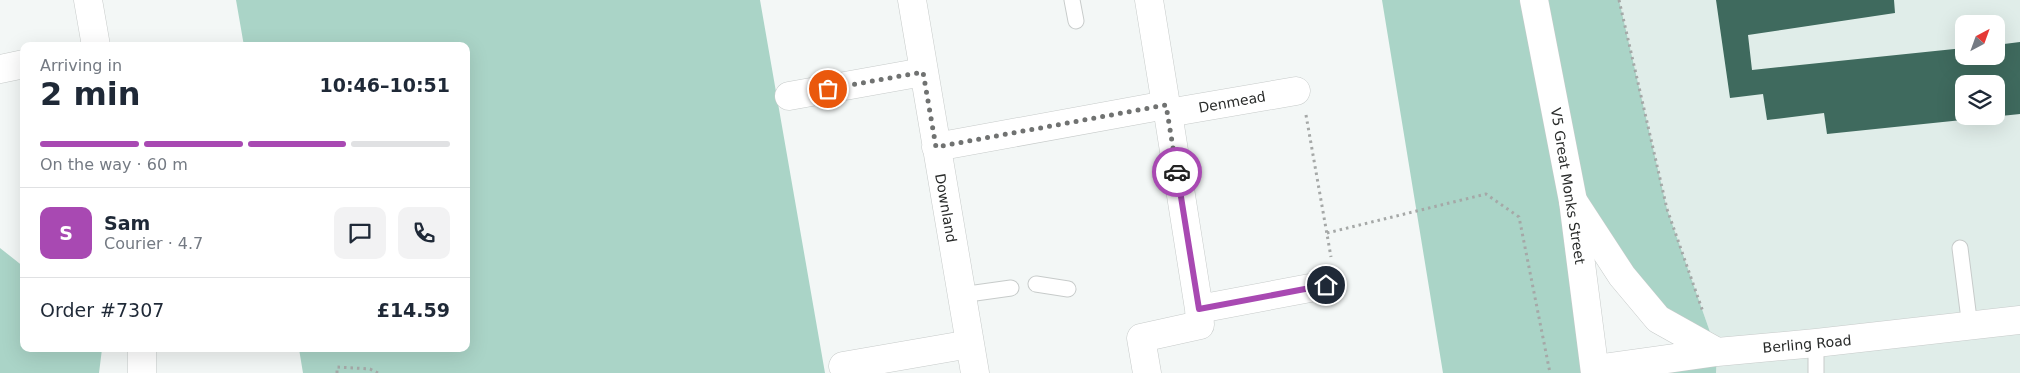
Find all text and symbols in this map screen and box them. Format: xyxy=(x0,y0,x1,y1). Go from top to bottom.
north arrow xyxy=(1955,15,2005,65)
map controls xyxy=(1955,15,2005,125)
text: Arriving in xyxy=(40,56,122,75)
pin xyxy=(807,68,849,110)
text: 10:46–10:51 xyxy=(320,74,450,96)
text: 2 min xyxy=(40,75,141,113)
icon: bag xyxy=(814,75,842,103)
button: layers xyxy=(1955,75,2005,125)
street label: Denmead xyxy=(1197,88,1267,116)
street label: V5 Great Monks Street xyxy=(1548,107,1588,266)
courier xyxy=(1152,147,1202,197)
text: On the way · 60 m xyxy=(40,155,188,174)
icon: car xyxy=(1163,158,1191,186)
street label: Downland xyxy=(932,172,960,244)
button: chat xyxy=(334,207,386,259)
button: phone xyxy=(398,207,450,259)
text: Sam xyxy=(104,212,150,234)
text: S xyxy=(59,222,73,244)
text: Courier · 4.7 xyxy=(104,234,203,253)
pin xyxy=(1305,264,1347,306)
icon: home xyxy=(1312,271,1340,299)
text: Order #7307 xyxy=(40,299,164,321)
text: £14.59 xyxy=(377,299,450,321)
street label: Berling Road xyxy=(1762,332,1852,356)

